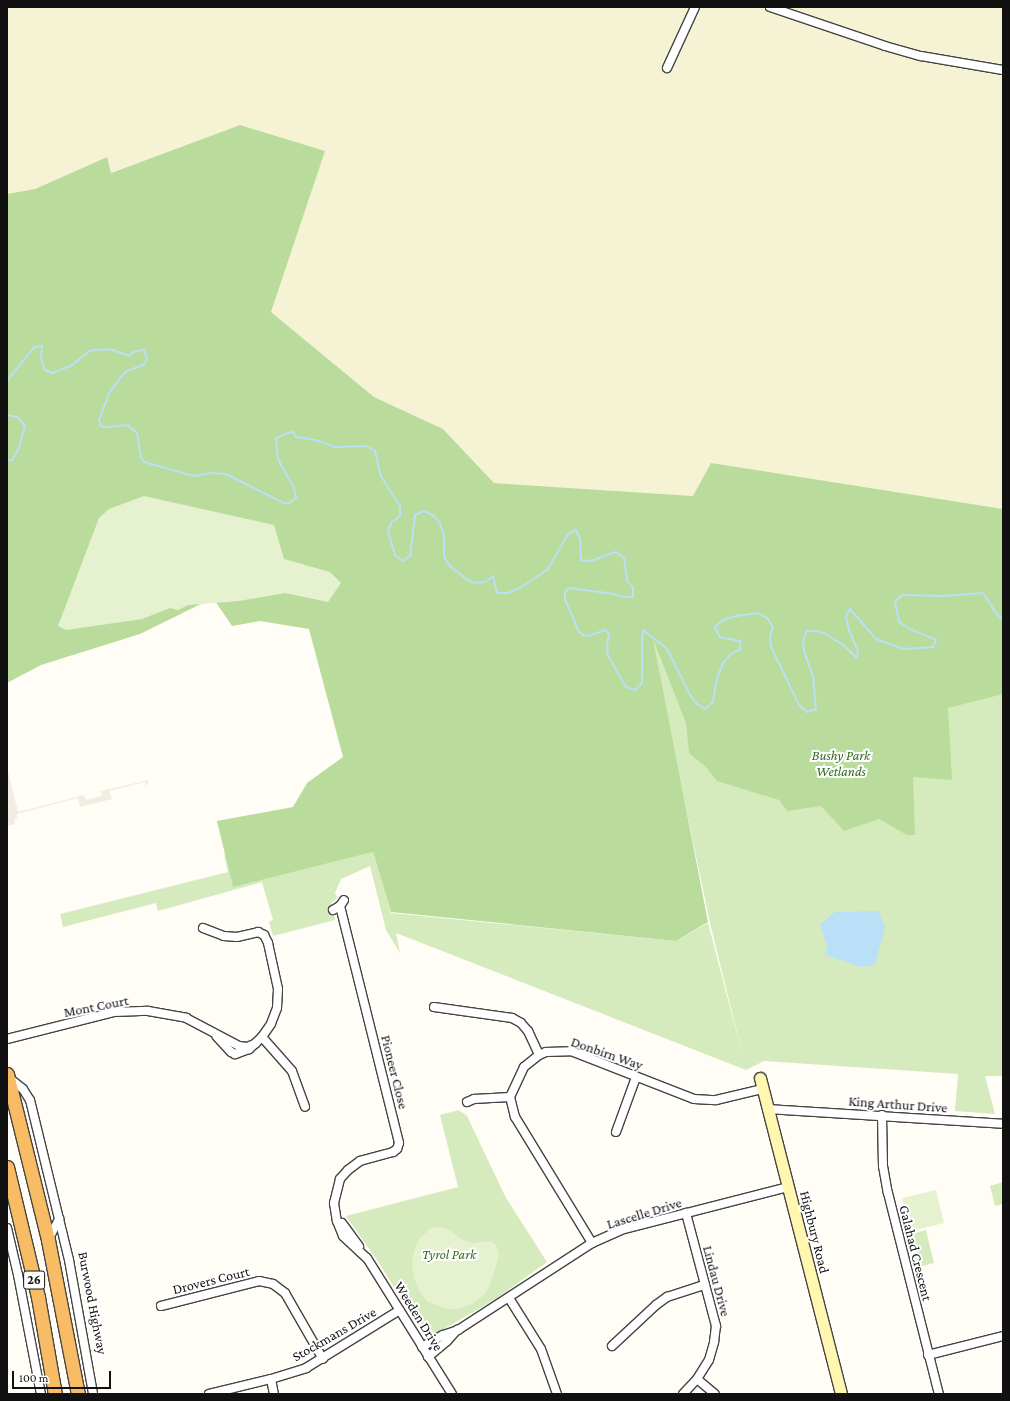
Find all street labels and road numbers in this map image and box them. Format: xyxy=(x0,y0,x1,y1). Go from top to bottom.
street label: Mont Court xyxy=(62,992,130,1020)
street label: Pioneer Close xyxy=(378,1033,412,1111)
street label: Donbirn Way xyxy=(569,1033,645,1073)
street label: King Arthur Drive xyxy=(848,1092,948,1116)
street label: Highbury Road xyxy=(797,1189,833,1275)
street label: Lascelle Drive xyxy=(605,1194,683,1232)
street label: Galahad Crescent xyxy=(896,1203,936,1303)
street label: Lindau Drive xyxy=(700,1244,734,1318)
street label: Burwood Highway xyxy=(75,1250,111,1356)
street label: Drovers Court xyxy=(171,1262,251,1298)
road number: 26 xyxy=(23,1269,45,1291)
street label: Weeden Drive xyxy=(391,1278,447,1354)
street label: Stockmans Drive xyxy=(289,1303,379,1365)

